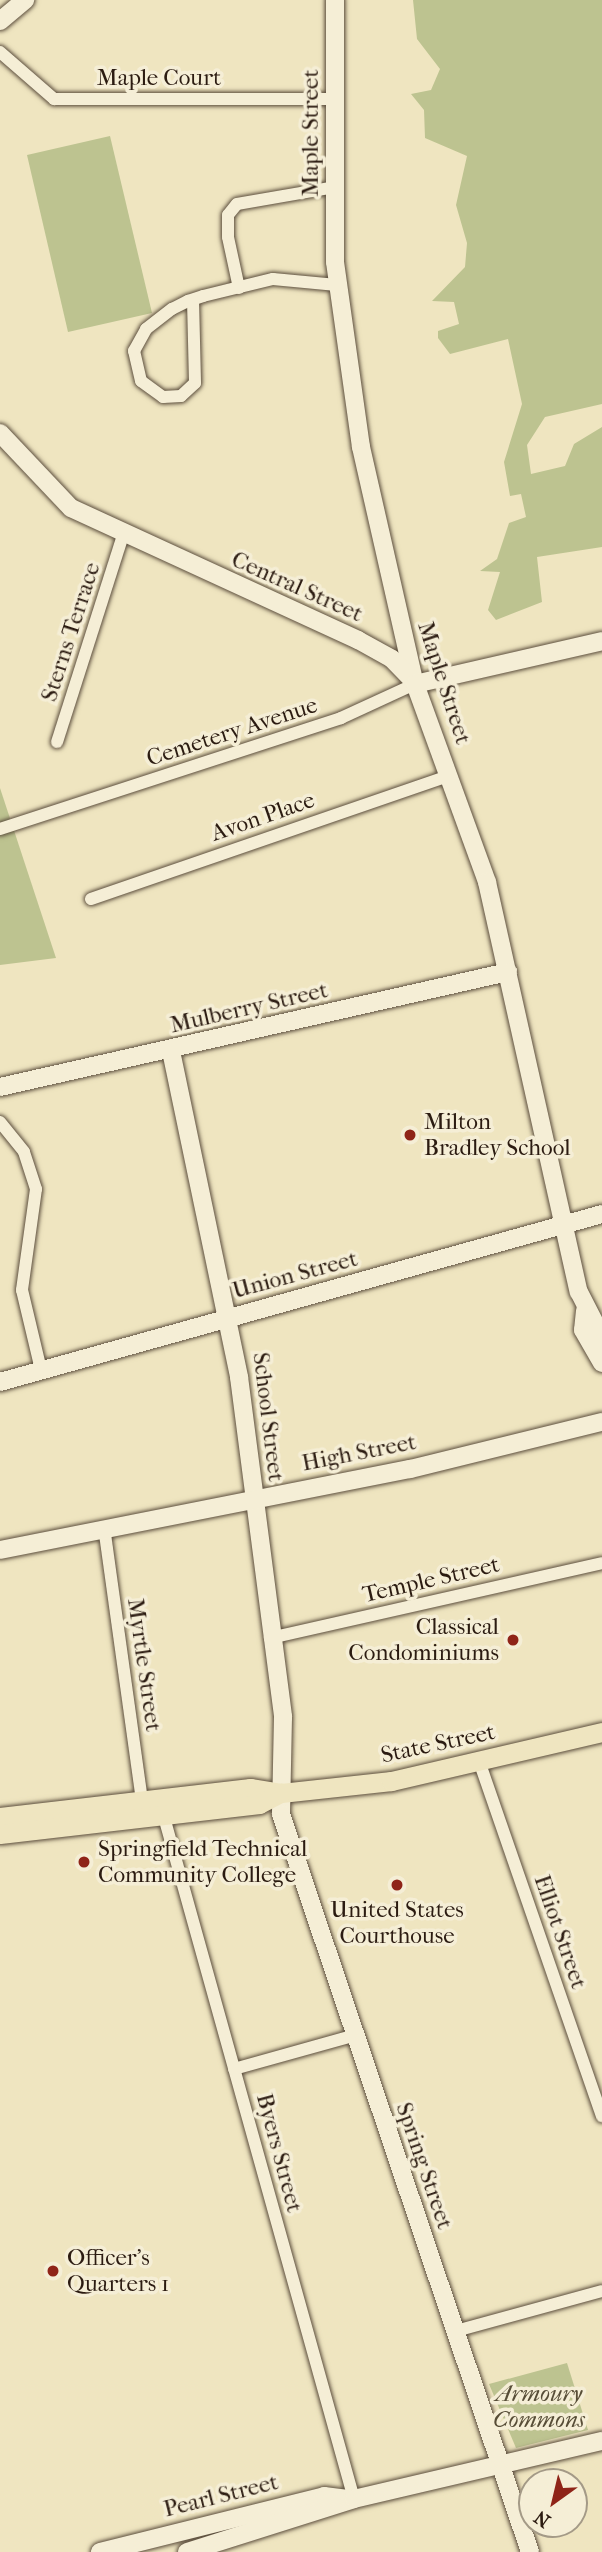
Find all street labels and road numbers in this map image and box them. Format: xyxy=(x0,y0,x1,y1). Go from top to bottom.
street label: Maple Court xyxy=(97,64,221,92)
street label: Maple Street xyxy=(297,69,325,197)
street label: Central Street xyxy=(227,546,367,628)
street label: Sterns Terrace xyxy=(36,559,106,705)
street label: Maple Street xyxy=(411,618,477,748)
street label: Cemetery Avenue xyxy=(143,691,321,773)
street label: Avon Place xyxy=(208,786,318,848)
street label: Mulberry Street xyxy=(168,976,330,1040)
street label: Union Street xyxy=(229,1245,361,1305)
street label: School Street xyxy=(246,1351,290,1483)
street label: High Street xyxy=(300,1428,418,1478)
street label: Temple Street xyxy=(360,1551,502,1609)
street label: Myrtle Street xyxy=(121,1597,167,1733)
street label: State Street xyxy=(378,1718,498,1770)
street label: Elliot Street xyxy=(528,1871,592,1993)
street label: Byers Street xyxy=(250,2091,308,2215)
street label: Spring Street xyxy=(389,2099,459,2233)
street label: Pearl Street xyxy=(161,2468,281,2524)

